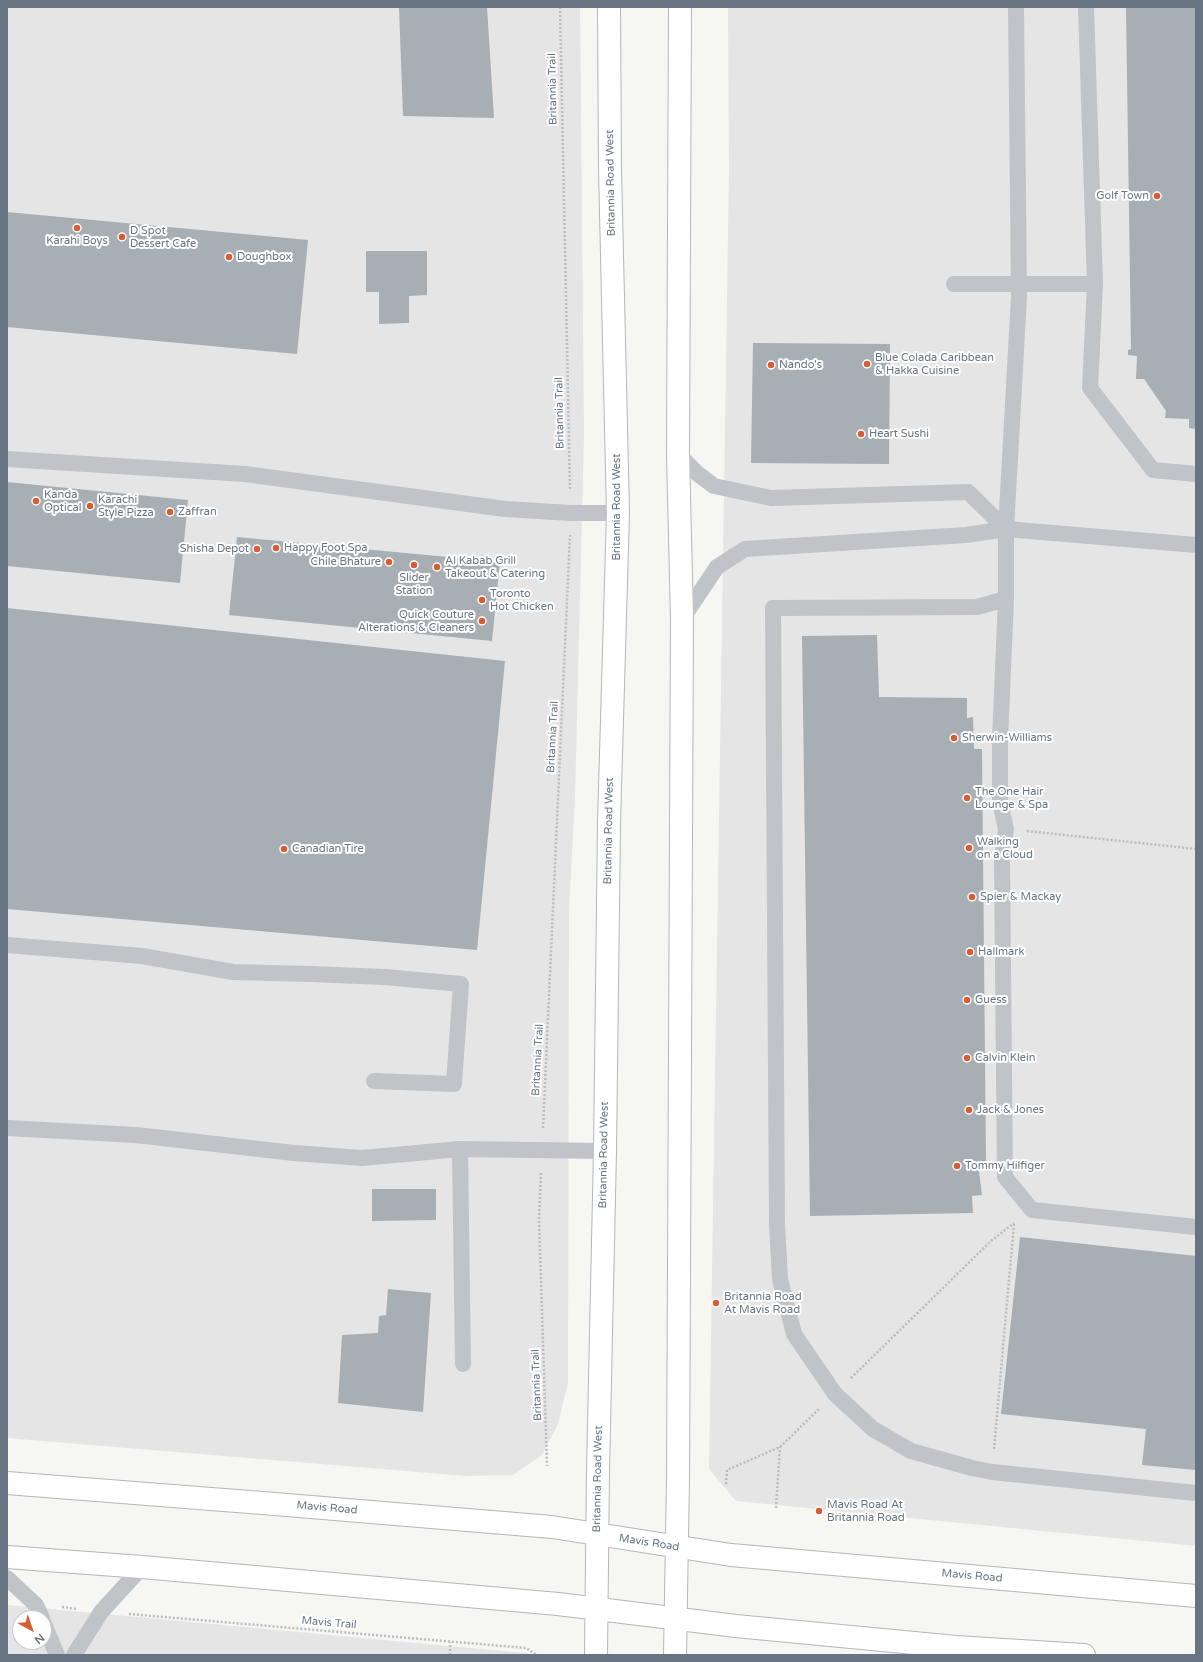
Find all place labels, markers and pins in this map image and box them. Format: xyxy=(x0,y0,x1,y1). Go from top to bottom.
place label: Golf Town xyxy=(1096,189,1149,203)
marker: Golf Town xyxy=(1152,191,1162,201)
marker: Karahi Boys xyxy=(72,223,82,233)
place label: D Spot Dessert Cafe xyxy=(130,224,196,250)
marker: D Spot Dessert Cafe xyxy=(117,232,127,242)
place label: Karahi Boys xyxy=(46,234,108,248)
place label: Doughbox xyxy=(237,250,292,264)
marker: Doughbox xyxy=(224,252,234,262)
place label: Blue Colada Caribbean & Hakka Cuisine xyxy=(875,351,994,377)
place label: Nando's xyxy=(779,358,822,372)
marker: Blue Colada Caribbean & Hakka Cuisine xyxy=(862,359,872,369)
marker: Nando's xyxy=(766,360,776,370)
place label: Heart Sushi xyxy=(869,427,929,441)
marker: Heart Sushi xyxy=(856,429,866,439)
place label: Kanda Optical xyxy=(44,488,81,514)
place label: Karachi Style Pizza xyxy=(98,493,154,519)
marker: Kanda Optical xyxy=(31,496,41,506)
marker: Karachi Style Pizza xyxy=(85,501,95,511)
place label: Zaffran xyxy=(178,505,217,519)
marker: Zaffran xyxy=(165,507,175,517)
place label: Happy Foot Spa xyxy=(284,541,368,555)
place label: Shisha Depot xyxy=(180,542,249,556)
marker: Happy Foot Spa xyxy=(271,543,281,553)
marker: Shisha Depot xyxy=(252,544,262,554)
place label: Al Kabab Grill Takeout & Catering xyxy=(445,554,545,580)
place label: Chile Bhature xyxy=(311,555,381,569)
marker: Chile Bhature xyxy=(384,557,394,567)
marker: Slider Station xyxy=(409,560,419,570)
marker: Al Kabab Grill Takeout & Catering xyxy=(432,562,442,572)
place label: Slider Station xyxy=(395,571,433,597)
place label: Toronto Hot Chicken xyxy=(490,587,554,613)
marker: Toronto Hot Chicken xyxy=(477,595,487,605)
place label: Quick Couture Alterations & Cleaners xyxy=(358,608,474,634)
marker: Quick Couture Alterations & Cleaners xyxy=(477,616,487,626)
place label: Sherwin-Williams xyxy=(962,731,1052,745)
marker: Sherwin-Williams xyxy=(949,733,959,743)
place label: The One Hair Lounge & Spa xyxy=(975,785,1048,811)
marker: The One Hair Lounge & Spa xyxy=(962,793,972,803)
place label: Walking on a Cloud xyxy=(977,835,1033,861)
place label: Canadian Tire xyxy=(292,842,364,856)
marker: Walking on a Cloud xyxy=(964,843,974,853)
marker: Canadian Tire xyxy=(279,844,289,854)
place label: Spier & Mackay xyxy=(980,890,1061,904)
marker: Spier & Mackay xyxy=(967,892,977,902)
place label: Hallmark xyxy=(978,945,1024,959)
marker: Hallmark xyxy=(965,947,975,957)
place label: Guess xyxy=(975,993,1007,1007)
marker: Guess xyxy=(962,995,972,1005)
place label: Calvin Klein xyxy=(975,1051,1035,1065)
marker: Calvin Klein xyxy=(962,1053,972,1063)
place label: Jack & Jones xyxy=(977,1103,1044,1117)
marker: Jack & Jones xyxy=(964,1105,974,1115)
place label: Tommy Hilfiger xyxy=(965,1159,1045,1173)
marker: Tommy Hilfiger xyxy=(952,1161,962,1171)
place label: Britannia Road At Mavis Road xyxy=(724,1290,802,1316)
marker: Britannia Road At Mavis Road xyxy=(711,1298,721,1308)
place label: Mavis Road At Britannia Road xyxy=(827,1498,905,1524)
marker: Mavis Road At Britannia Road xyxy=(814,1506,824,1516)

